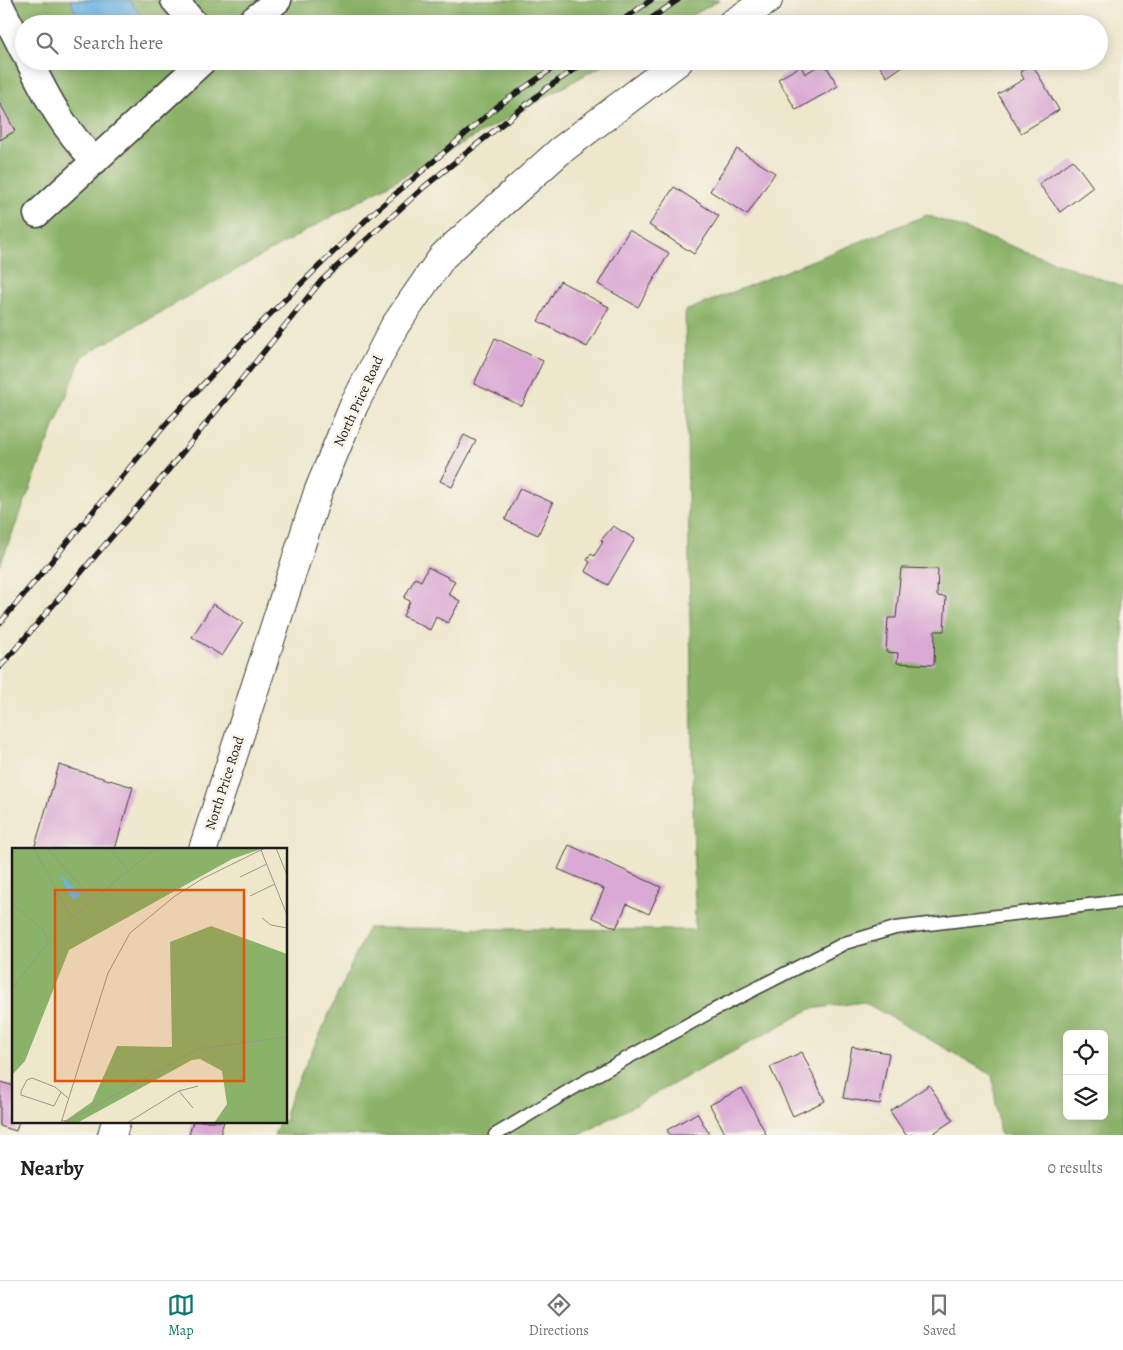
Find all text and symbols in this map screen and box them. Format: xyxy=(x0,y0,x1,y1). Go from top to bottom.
search box xyxy=(15,15,1108,70)
icon: search xyxy=(33,29,61,57)
text: Search here xyxy=(73,30,163,56)
street label: North Price Road xyxy=(329,352,388,450)
street label: North Price Road xyxy=(200,733,249,833)
inset map xyxy=(12,848,288,1122)
map controls xyxy=(1063,1030,1108,1120)
button: locate xyxy=(1063,1030,1108,1075)
button: layers xyxy=(1063,1075,1108,1120)
text: Nearby xyxy=(20,1154,83,1182)
text: 0 results xyxy=(1047,1157,1103,1179)
tab: Map xyxy=(167,1291,195,1340)
tab: Directions xyxy=(529,1291,589,1340)
tab: Saved xyxy=(923,1291,956,1340)

